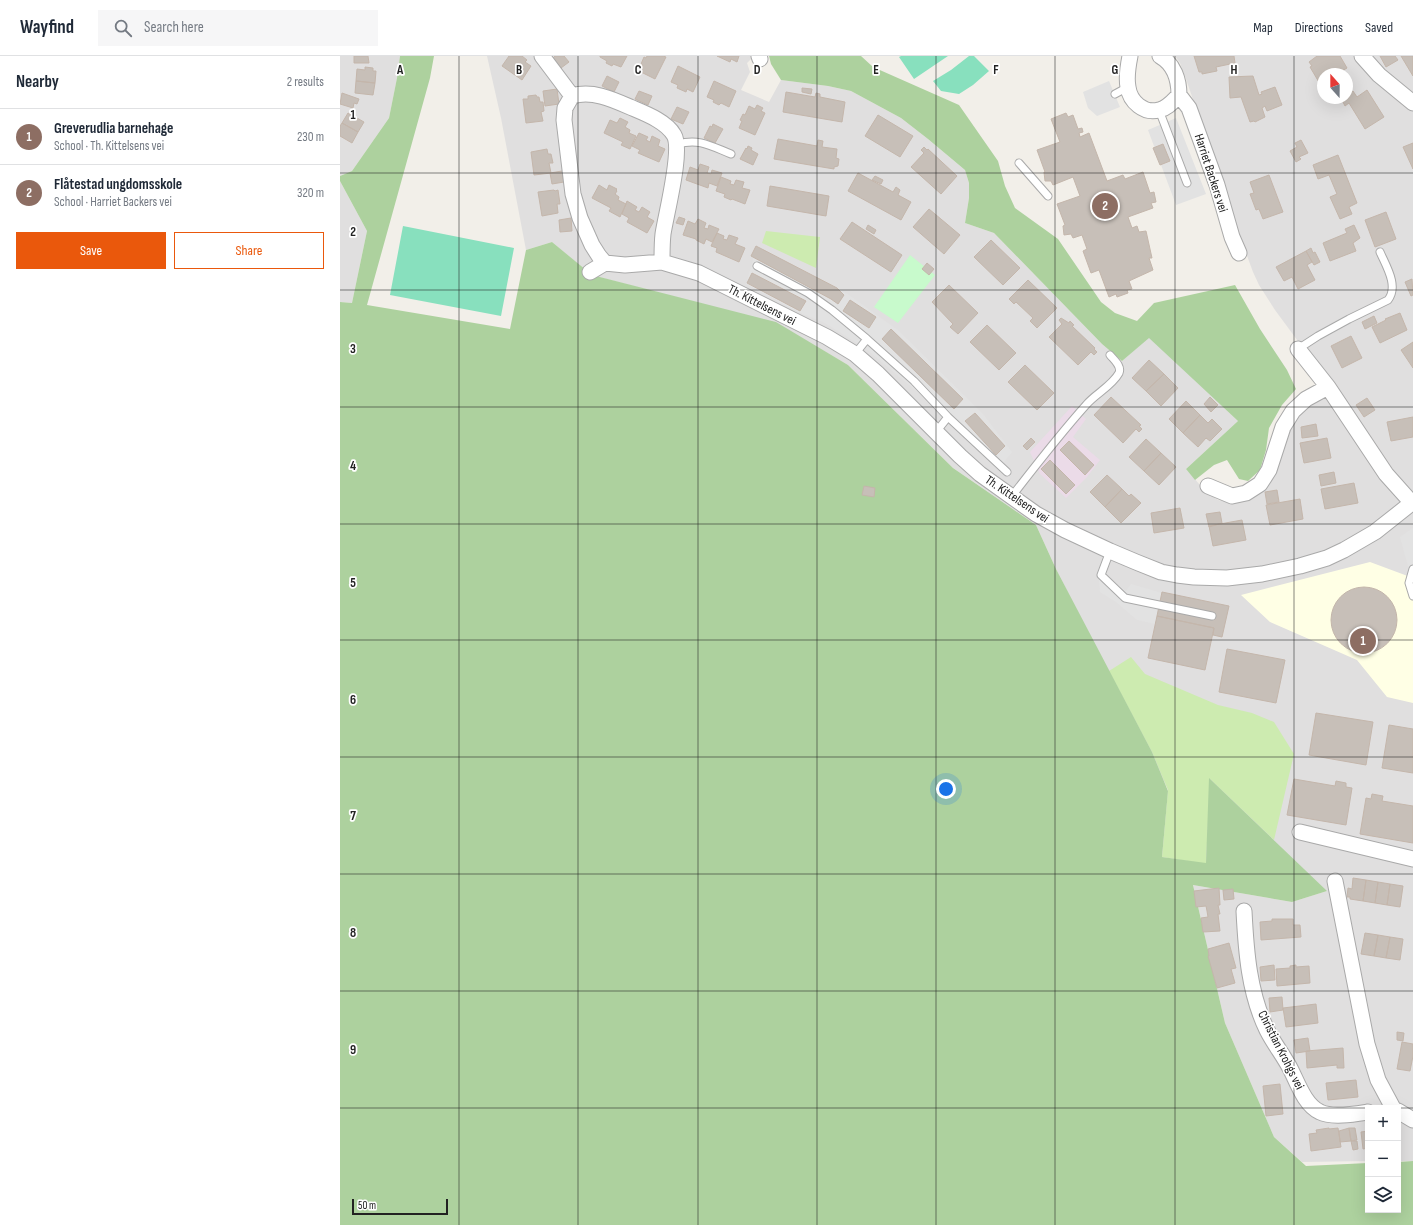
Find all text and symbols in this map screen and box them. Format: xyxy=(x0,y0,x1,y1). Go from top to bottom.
search box xyxy=(98,10,378,46)
text: Wayfind xyxy=(20,16,74,39)
icon: search xyxy=(112,17,134,39)
text: Search here xyxy=(144,18,204,37)
text: Map xyxy=(1253,19,1273,36)
text: Directions xyxy=(1295,19,1343,36)
text: Saved xyxy=(1365,19,1393,36)
text: A xyxy=(396,62,404,78)
text: B xyxy=(516,62,522,78)
text: C xyxy=(635,62,642,78)
text: D xyxy=(754,62,761,78)
text: E xyxy=(873,62,879,78)
text: F xyxy=(993,62,999,78)
text: G xyxy=(1112,62,1119,78)
text: H xyxy=(1231,62,1238,78)
north arrow xyxy=(1317,68,1353,104)
text: Nearby xyxy=(16,72,59,92)
text: 2 results xyxy=(287,74,324,90)
text: 1 xyxy=(350,107,356,123)
text: Greverudlia barnehage xyxy=(54,119,174,138)
text: 1 xyxy=(26,129,32,145)
text: 230 m xyxy=(297,129,324,145)
street label: Harriet Backers vei xyxy=(1191,132,1231,214)
text: School · Th. Kittelsens vei xyxy=(54,138,164,154)
text: Flåtestad ungdomsskole xyxy=(54,175,182,194)
text: 2 xyxy=(26,185,32,201)
text: 320 m xyxy=(297,185,324,201)
pin: 2 xyxy=(1092,191,1118,221)
text: School · Harriet Backers vei xyxy=(54,194,172,210)
text: 2 xyxy=(350,224,356,240)
button: Save xyxy=(16,232,166,269)
button: Share xyxy=(174,232,324,269)
street label: Th. Kittelsens vei xyxy=(725,281,799,329)
text: 3 xyxy=(350,341,356,357)
text: 4 xyxy=(350,458,356,474)
street label: Th. Kittelsens vei xyxy=(982,472,1052,526)
text: 5 xyxy=(350,575,356,591)
pin: 1 xyxy=(1350,626,1376,656)
text: 6 xyxy=(350,692,356,708)
your location xyxy=(936,779,956,799)
text: 7 xyxy=(350,808,356,824)
text: 8 xyxy=(350,925,356,941)
street label: Christian Krohgs vei xyxy=(1254,1008,1308,1092)
text: 9 xyxy=(350,1042,356,1058)
map controls xyxy=(1365,1105,1401,1213)
button: + xyxy=(1365,1105,1401,1141)
button: − xyxy=(1365,1141,1401,1177)
button: layers xyxy=(1365,1177,1401,1213)
scale bar xyxy=(352,1197,448,1216)
text: 50 m xyxy=(358,1199,376,1212)

